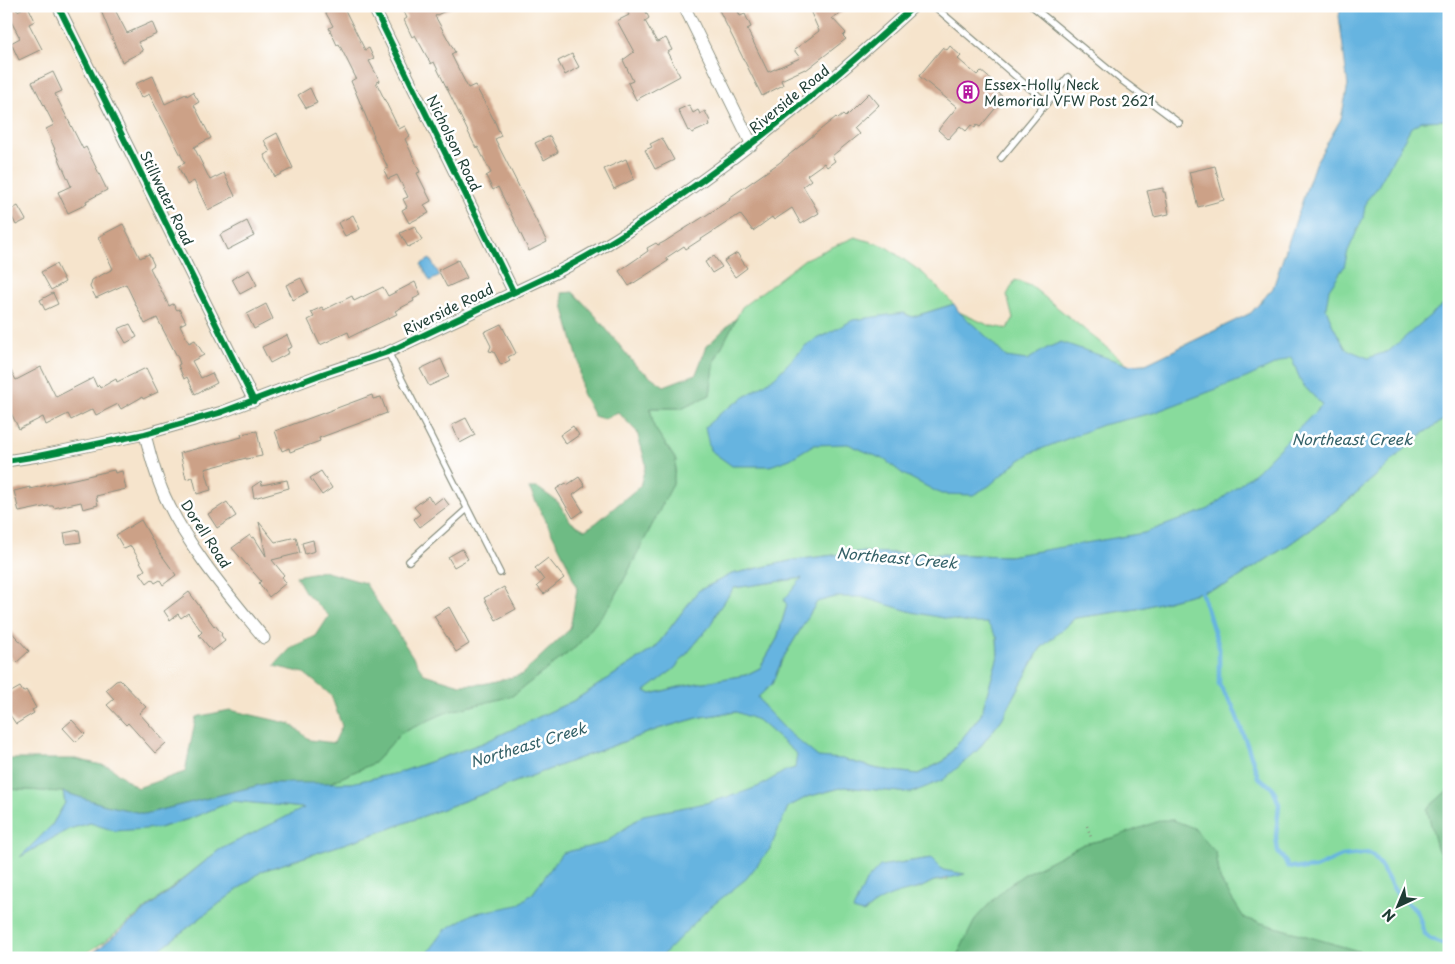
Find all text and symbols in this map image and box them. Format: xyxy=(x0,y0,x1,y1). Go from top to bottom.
street label: Riverside Road xyxy=(744,60,834,138)
place label: Essex-Holly Neck Memorial VFW Post 2621 xyxy=(984,74,1154,111)
building icon: Essex-Holly Neck Memorial VFW Post 2621 xyxy=(956,80,980,104)
street label: Nicholson Road xyxy=(422,91,486,195)
street label: Stillwater Road xyxy=(135,147,199,249)
street label: Riverside Road xyxy=(399,278,497,340)
water label: Northeast Creek xyxy=(1292,427,1413,450)
street label: Dorell Road xyxy=(176,496,236,572)
water label: Northeast Creek xyxy=(836,540,959,574)
water label: Northeast Creek xyxy=(467,715,590,773)
north arrow xyxy=(1372,882,1422,932)
text: N xyxy=(1377,904,1400,927)

